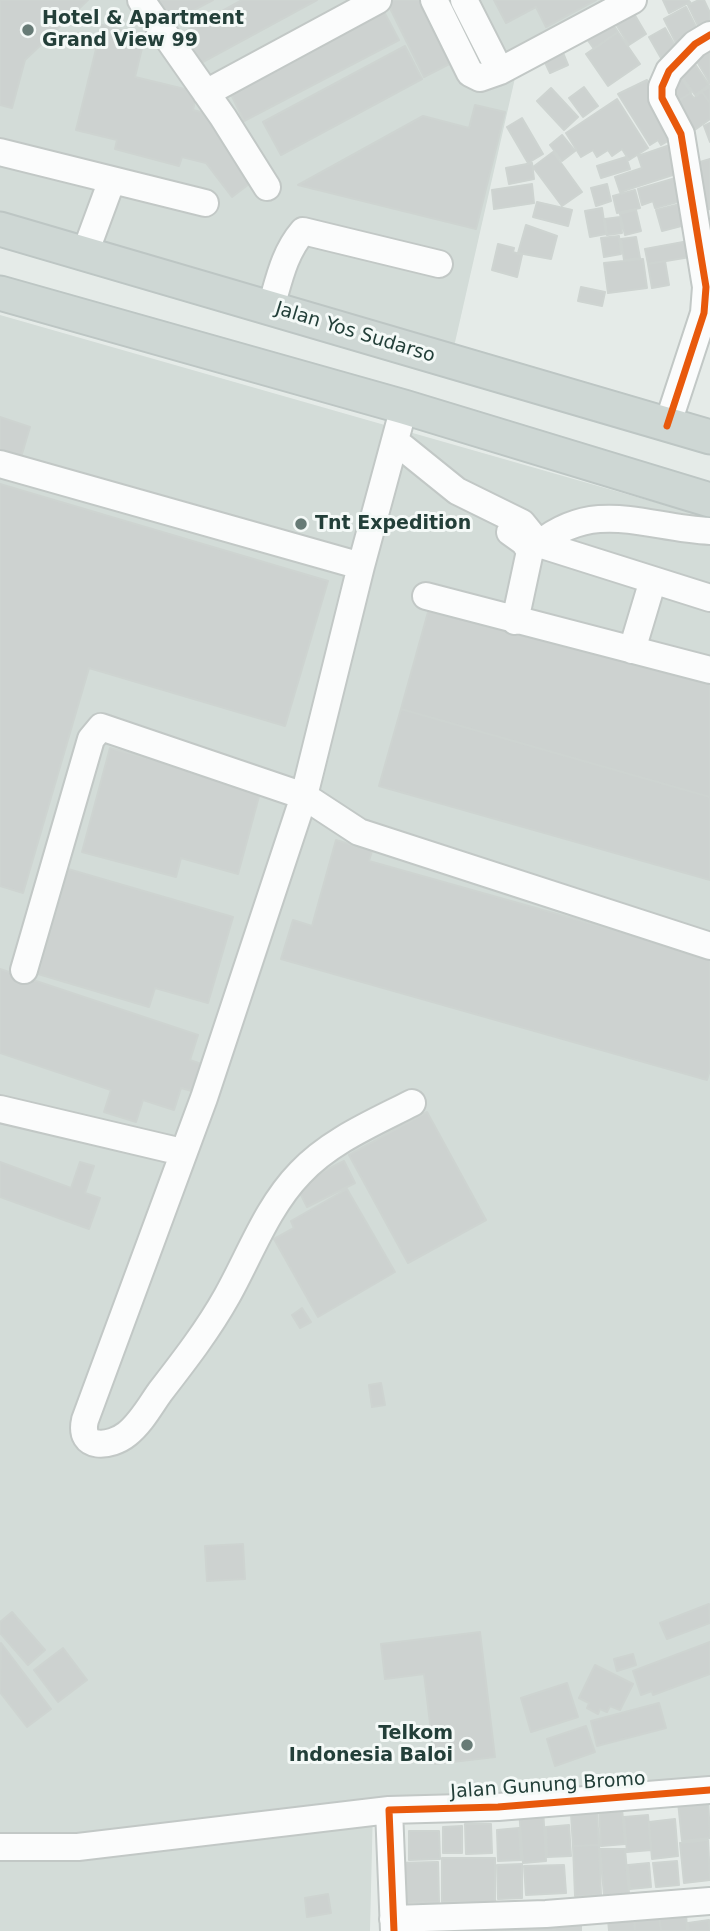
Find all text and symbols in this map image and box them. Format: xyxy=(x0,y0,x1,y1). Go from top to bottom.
place label: Hotel & Apartment Grand View 99 xyxy=(42,8,244,52)
marker: Hotel & Apartment Grand View 99 xyxy=(20,22,36,38)
street label: Jalan Yos Sudarso xyxy=(272,298,438,368)
place label: Tnt Expedition xyxy=(315,513,471,535)
marker: Tnt Expedition xyxy=(293,516,309,532)
place label: Telkom Indonesia Baloi xyxy=(289,1723,453,1767)
marker: Telkom Indonesia Baloi xyxy=(459,1737,475,1753)
street label: Jalan Gunung Bromo xyxy=(450,1768,646,1804)

